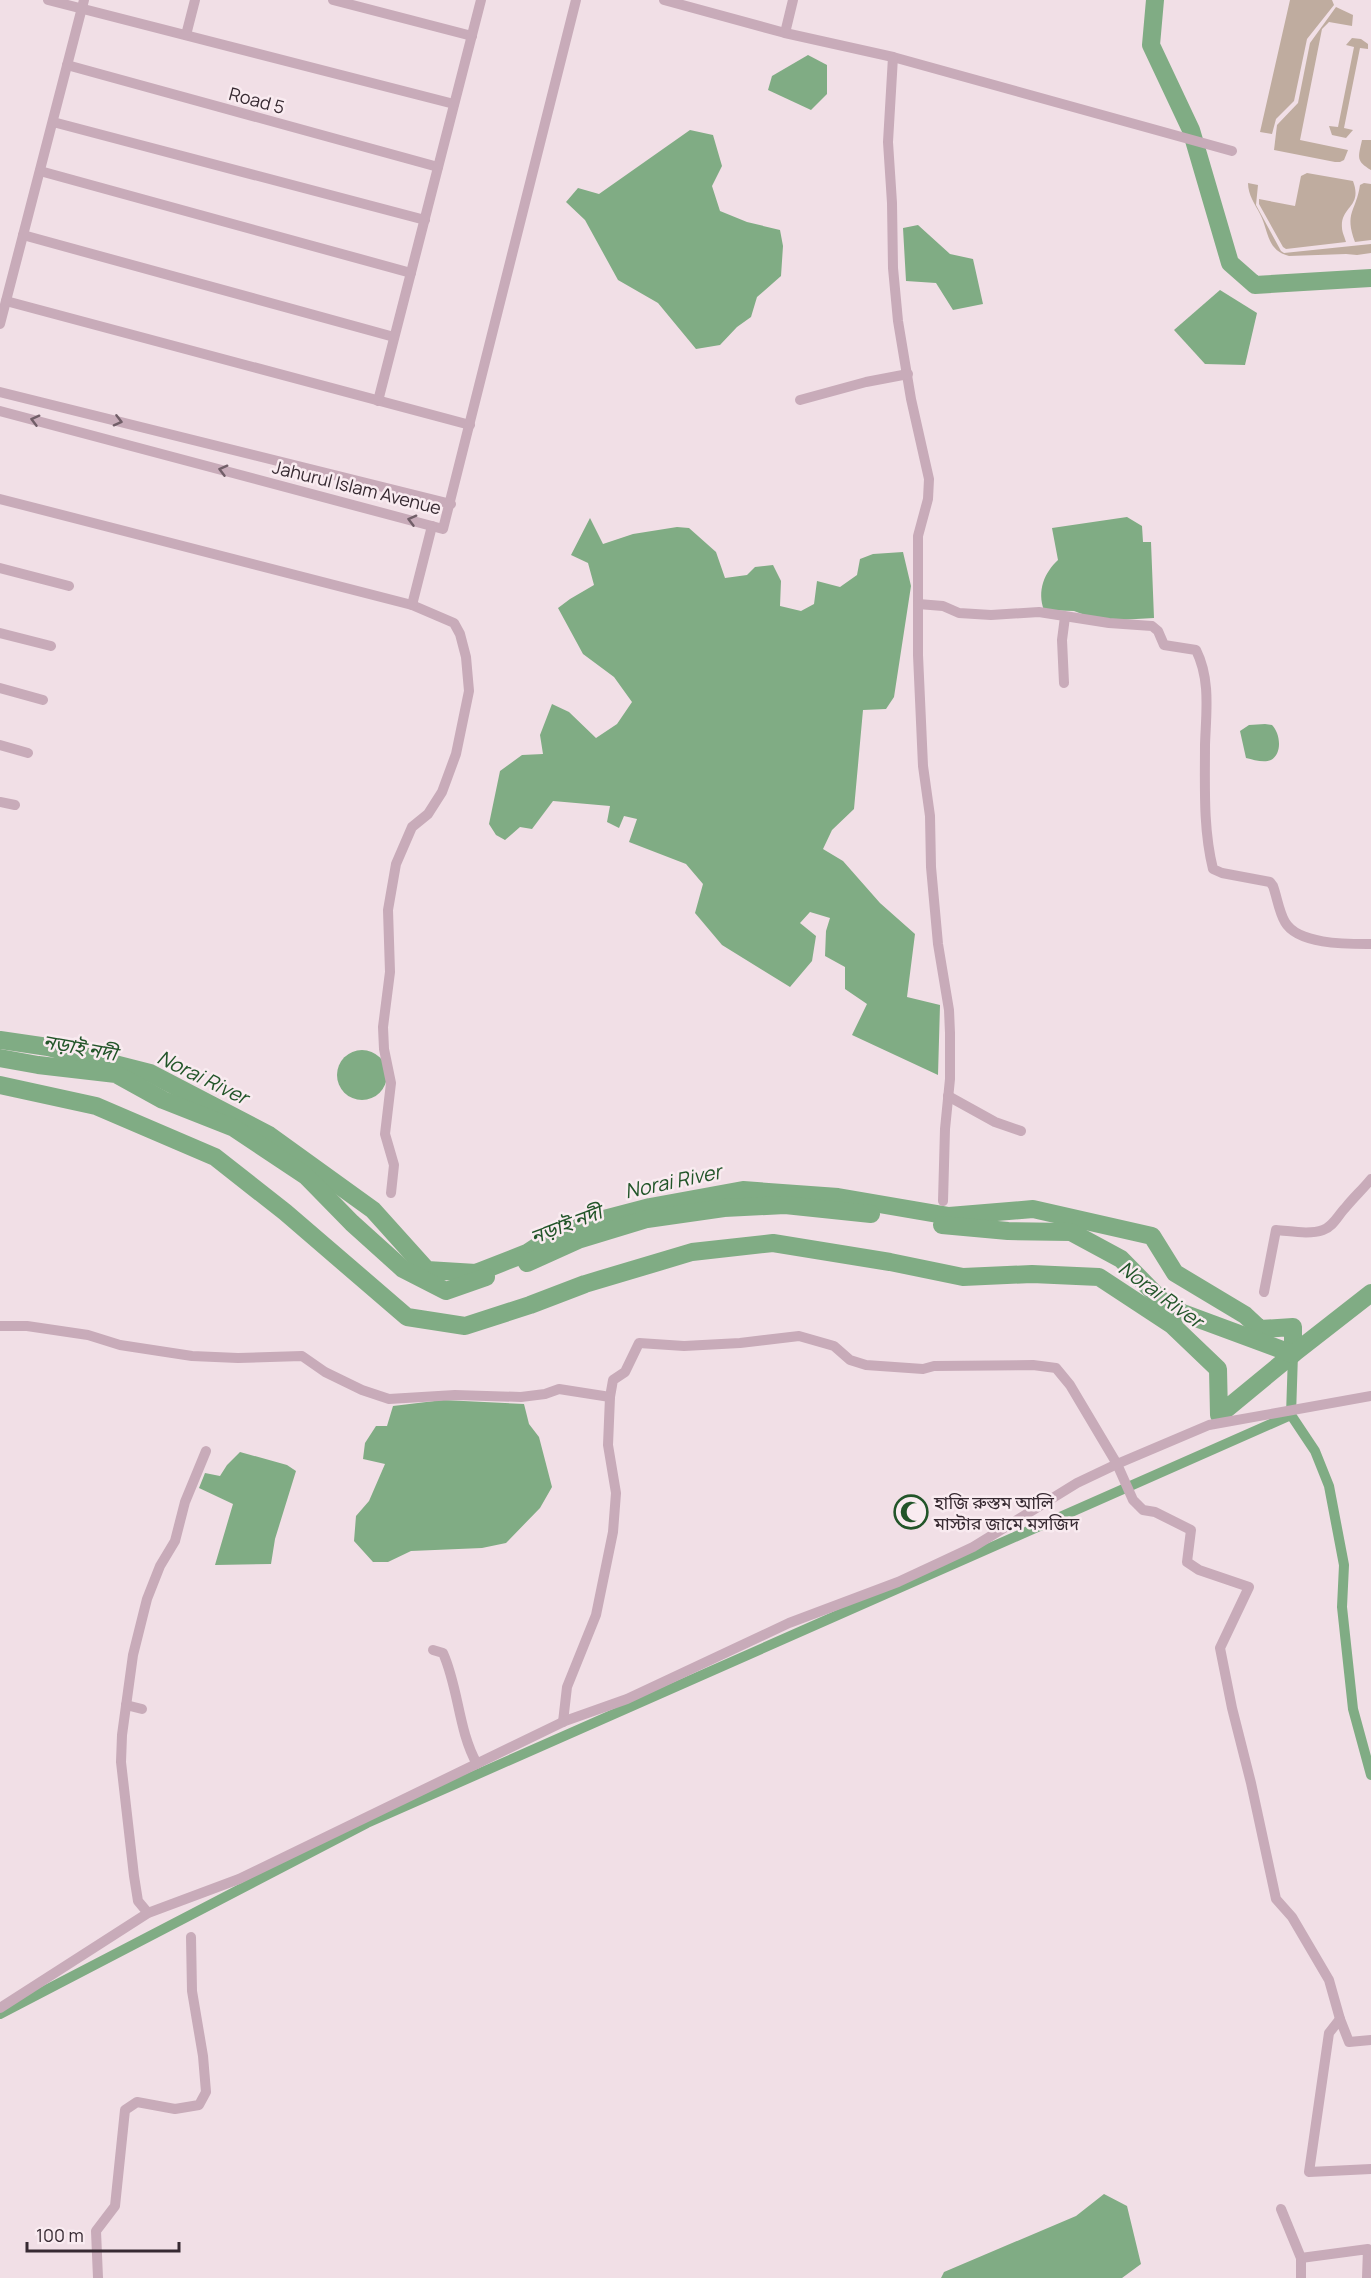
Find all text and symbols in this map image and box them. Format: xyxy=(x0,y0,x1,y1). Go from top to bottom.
street label: Road 5 xyxy=(227,81,287,119)
one-way arrow xyxy=(113,413,123,426)
one-way arrow xyxy=(30,415,41,427)
street label: Jahurul Islam Avenue xyxy=(270,454,444,520)
one-way arrow xyxy=(219,465,229,477)
one-way arrow xyxy=(407,515,417,528)
water label: নড়াই নদী xyxy=(41,1027,123,1067)
water label: Norai River xyxy=(153,1043,255,1112)
water label: Norai River xyxy=(622,1157,726,1204)
water label: নড়াই নদী xyxy=(526,1197,609,1250)
water label: Norai River xyxy=(1113,1254,1211,1335)
place label: হাজি রুস্তম আলি মাস্টার জামে মসজিদ xyxy=(933,1490,1080,1535)
mosque icon: হাজি রুস্তম আলি মাস্টার জামে মসজিদ xyxy=(893,1494,929,1530)
scale bar xyxy=(27,2215,178,2253)
text: 100 m xyxy=(36,2223,84,2247)

